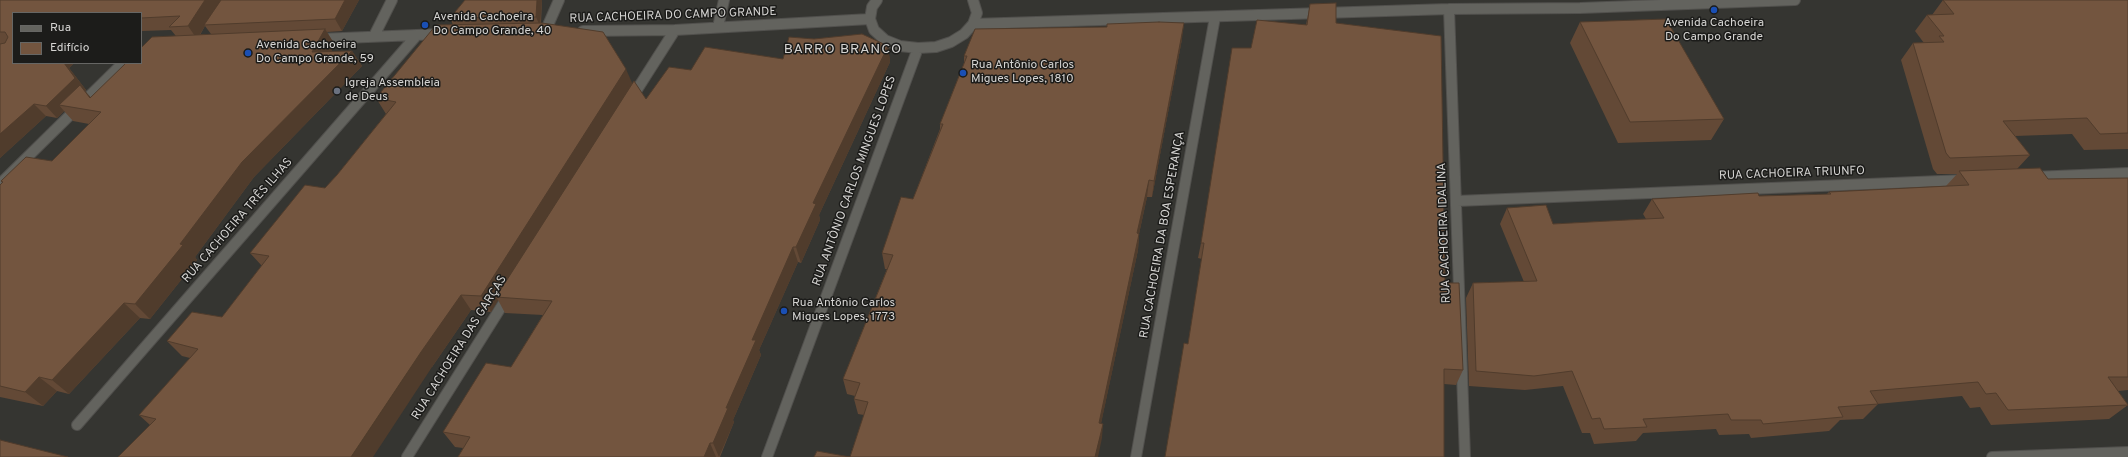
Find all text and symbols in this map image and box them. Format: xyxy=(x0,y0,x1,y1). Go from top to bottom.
street label: RUA CACHOEIRA DO CAMPO GRANDE xyxy=(569,5,777,27)
marker: Avenida Cachoeira Do Campo Grande xyxy=(1709,5,1719,15)
place label: Avenida Cachoeira Do Campo Grande, 40 xyxy=(433,11,552,39)
legend xyxy=(12,12,142,64)
place label: Avenida Cachoeira Do Campo Grande xyxy=(1664,17,1764,45)
text: Rua xyxy=(50,20,71,36)
marker: Avenida Cachoeira Do Campo Grande, 40 xyxy=(420,20,430,30)
place label: Avenida Cachoeira Do Campo Grande, 59 xyxy=(256,39,374,67)
text: Edifício xyxy=(50,40,89,56)
district label: BARRO BRANCO xyxy=(784,42,902,58)
marker: Avenida Cachoeira Do Campo Grande, 59 xyxy=(243,48,253,58)
place label: Rua Antônio Carlos Migues Lopes, 1810 xyxy=(971,59,1074,87)
marker: Rua Antônio Carlos Migues Lopes, 1810 xyxy=(958,68,968,78)
street label: RUA ANTÔNIO CARLOS MINGUES LOPES xyxy=(810,74,900,288)
place label: Igreja Assembleia de Deus xyxy=(345,77,440,105)
marker: Igreja Assembleia de Deus xyxy=(332,86,342,96)
street label: RUA CACHOEIRA DA BOA ESPERANÇA xyxy=(1138,130,1188,340)
street label: RUA CACHOEIRA TRÊS ILHAS xyxy=(180,156,296,286)
street label: RUA CACHOEIRA IDALINA xyxy=(1435,162,1455,304)
street label: RUA CACHOEIRA TRIUNFO xyxy=(1719,164,1865,184)
street label: RUA CACHOEIRA DAS GARÇAS xyxy=(410,273,510,423)
place label: Rua Antônio Carlos Migues Lopes, 1773 xyxy=(792,297,895,325)
marker: Rua Antônio Carlos Migues Lopes, 1773 xyxy=(779,306,789,316)

